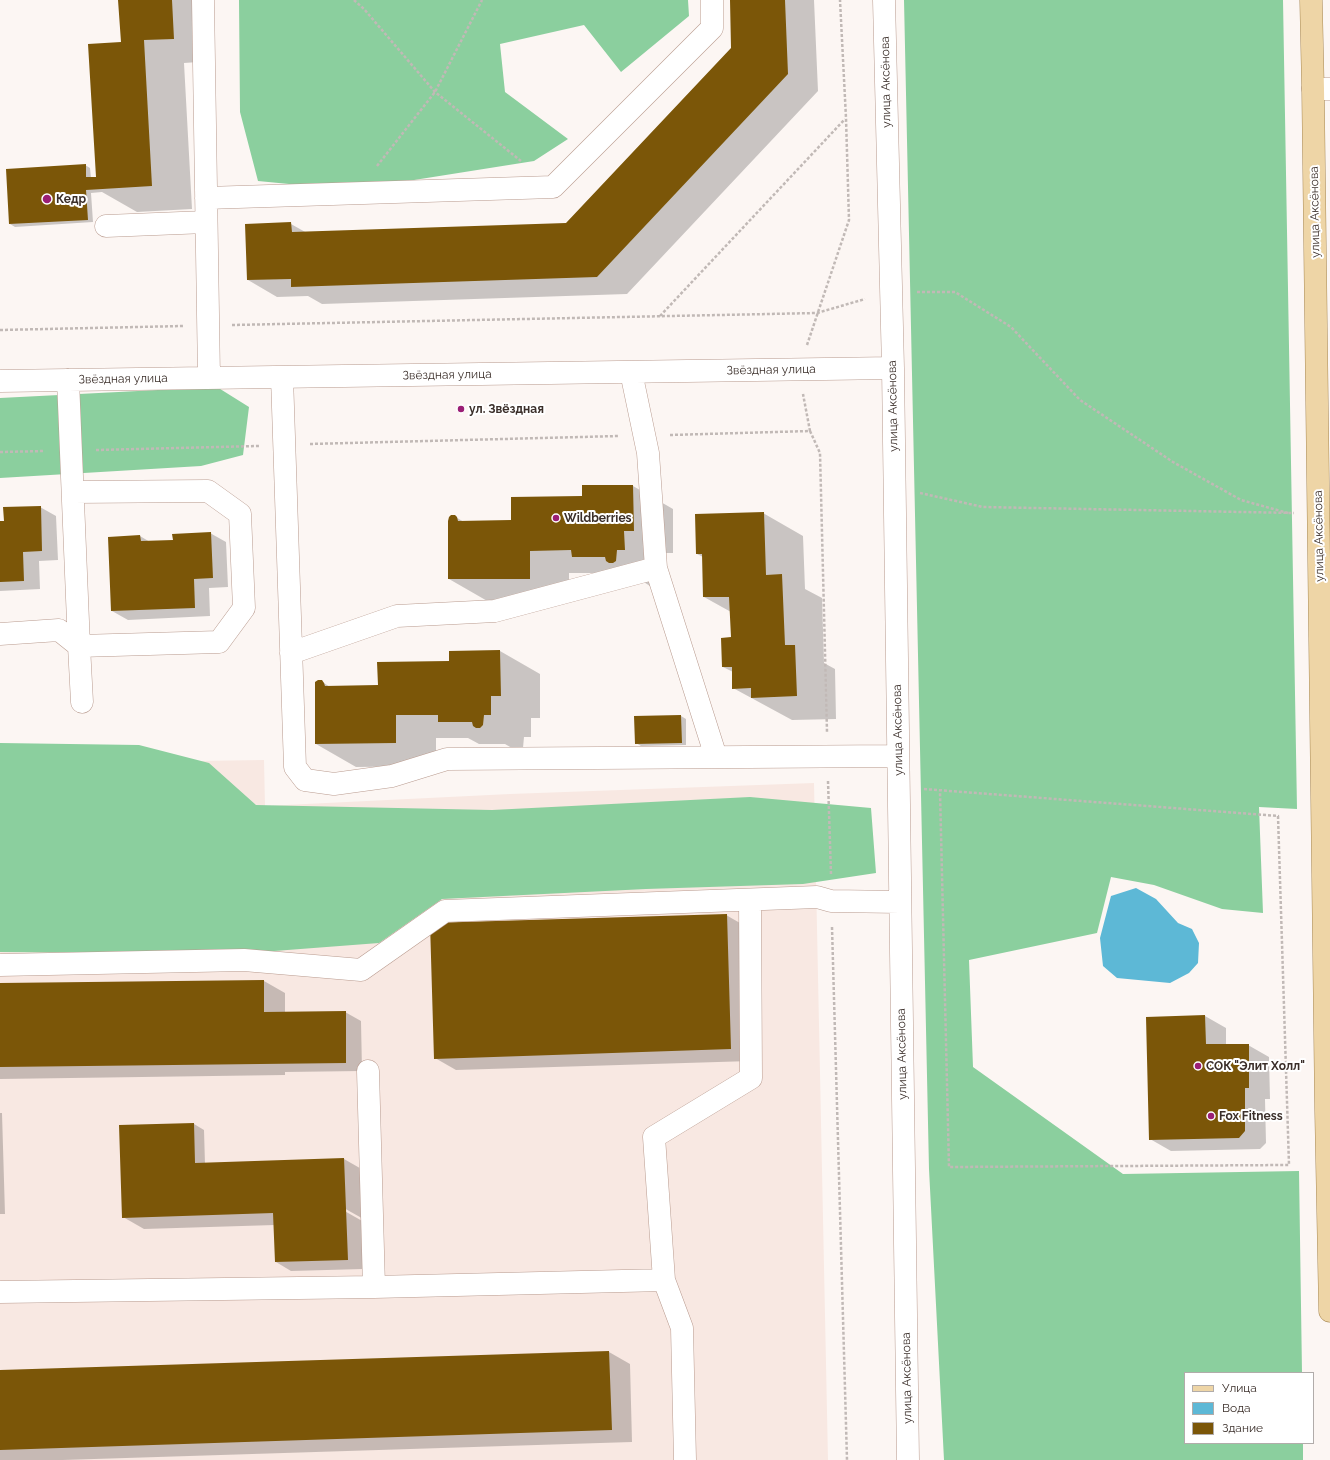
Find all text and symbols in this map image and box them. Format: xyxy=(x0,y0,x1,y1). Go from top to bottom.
street label: улица Аксёнова xyxy=(878,36,894,128)
street label: улица Аксёнова xyxy=(1307,166,1323,258)
place label: Кедр xyxy=(56,192,86,206)
marker: Кедр xyxy=(41,193,53,205)
street label: улица Аксёнова xyxy=(885,360,901,452)
street label: Звёздная улица xyxy=(726,362,816,378)
street label: Звёздная улица xyxy=(402,367,492,383)
street label: Звёздная улица xyxy=(78,371,168,387)
place label: ул. Звёздная xyxy=(469,402,544,416)
marker: ул. Звёздная xyxy=(456,404,466,414)
street label: улица Аксёнова xyxy=(1311,490,1327,582)
place label: Wildberries xyxy=(564,511,631,525)
marker: Wildberries xyxy=(551,513,561,523)
street label: улица Аксёнова xyxy=(890,684,906,776)
street label: улица Аксёнова xyxy=(894,1008,910,1100)
place label: СОК "Элит Холл" xyxy=(1206,1059,1305,1073)
marker: СОК "Элит Холл" xyxy=(1193,1061,1203,1071)
place label: Fox Fitness xyxy=(1219,1109,1283,1123)
marker: Fox Fitness xyxy=(1206,1111,1216,1121)
street label: улица Аксёнова xyxy=(899,1332,915,1424)
legend xyxy=(1184,1372,1314,1444)
text: Улица xyxy=(1222,1381,1257,1395)
text: Вода xyxy=(1222,1401,1251,1415)
text: Здание xyxy=(1222,1421,1263,1435)

